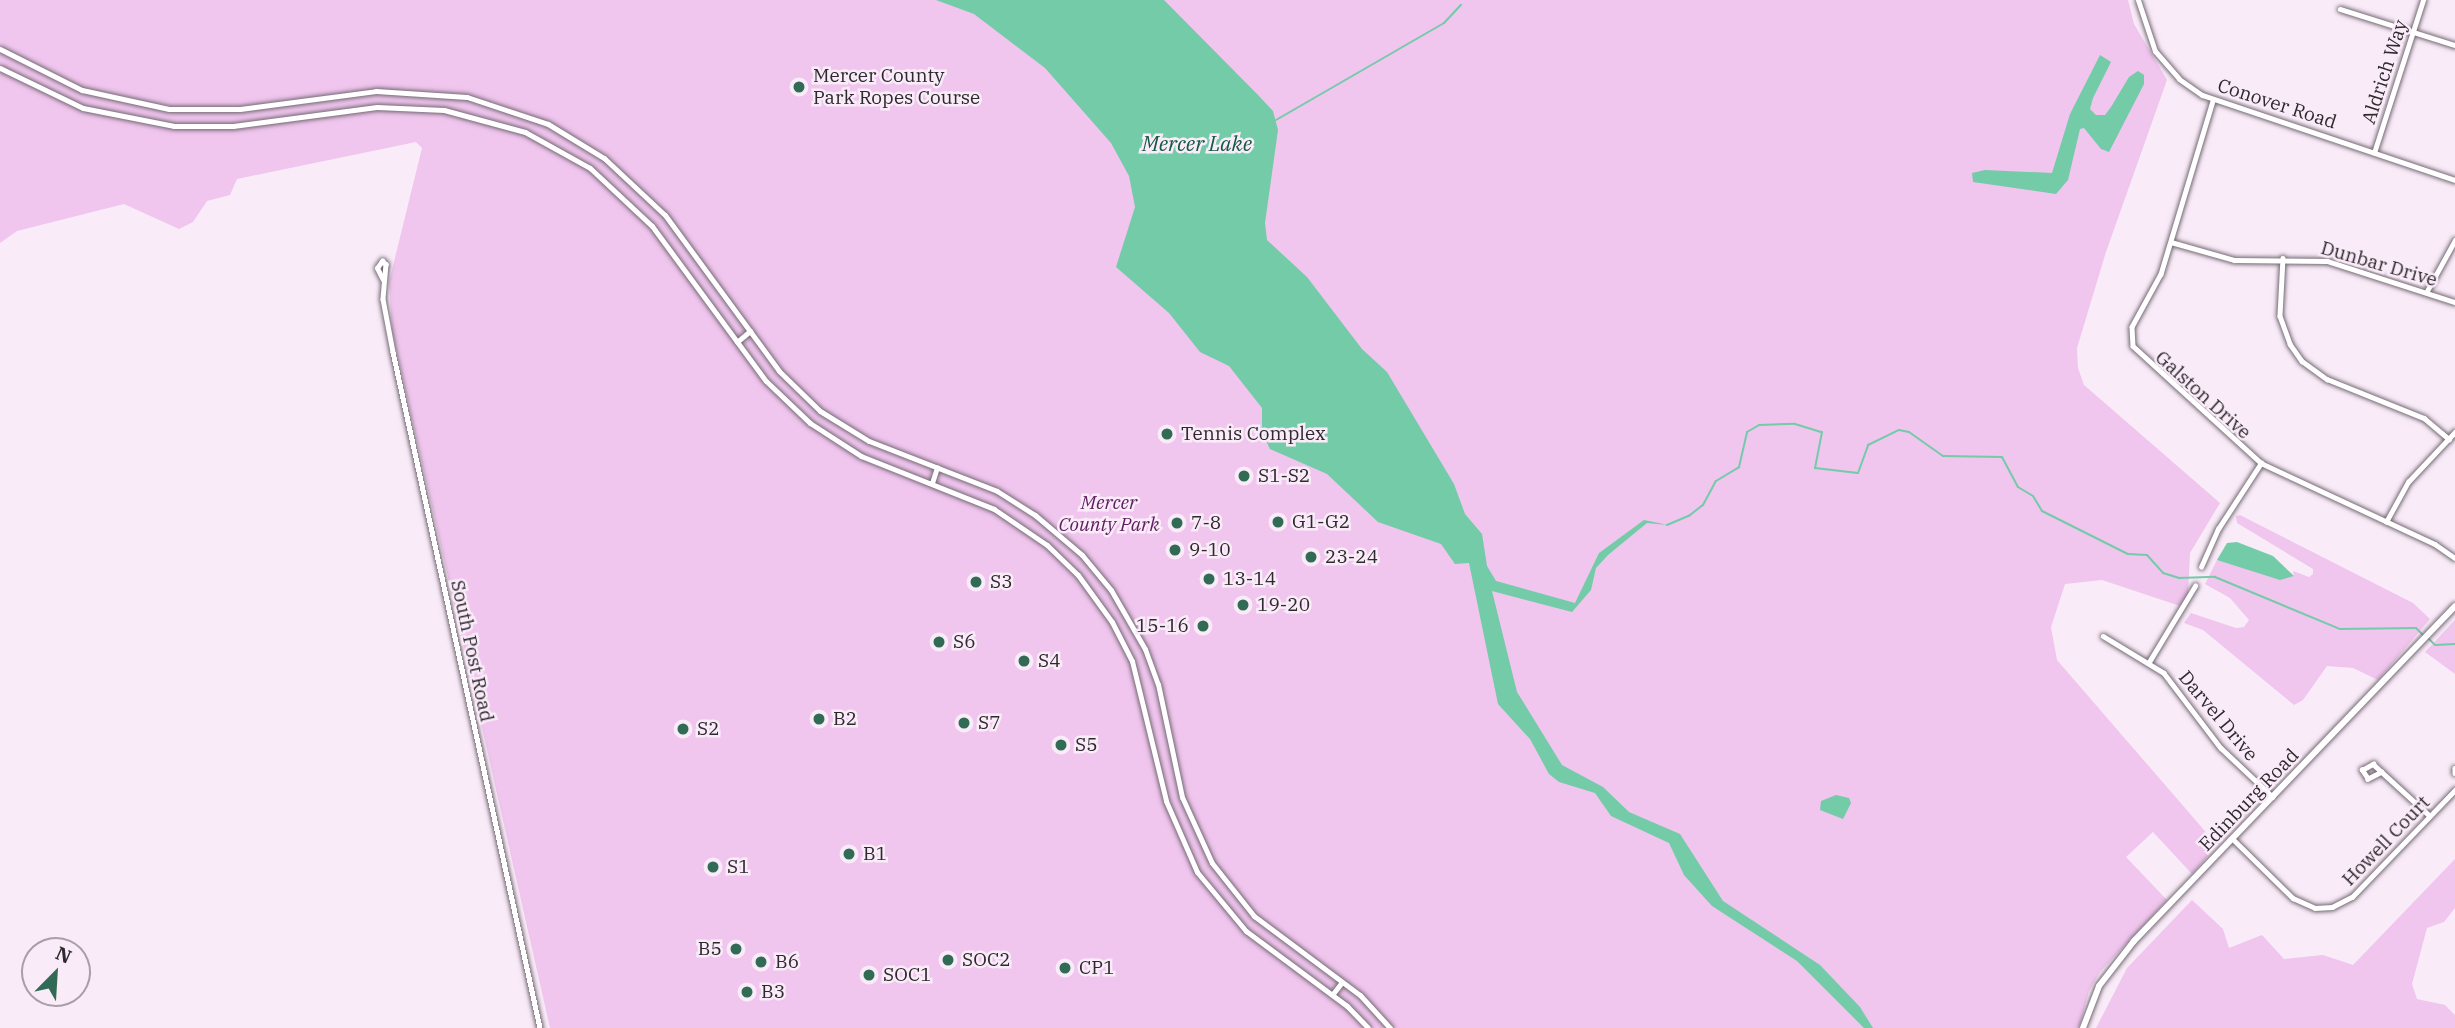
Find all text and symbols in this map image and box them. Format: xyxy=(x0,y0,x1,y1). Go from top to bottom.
street label: Aldrich Way xyxy=(2357,17,2413,127)
place label: Mercer County Park Ropes Course xyxy=(813,65,980,109)
street label: Conover Road xyxy=(2215,74,2339,134)
marker: Mercer County Park Ropes Course xyxy=(791,79,807,95)
water label: Mercer Lake xyxy=(1142,130,1252,156)
street label: Dunbar Drive xyxy=(2318,237,2440,291)
street label: Galston Drive xyxy=(2150,346,2256,444)
place label: Tennis Complex xyxy=(1181,423,1326,445)
marker: Tennis Complex xyxy=(1159,426,1175,442)
place label: S1-S2 xyxy=(1258,465,1310,487)
marker: S1-S2 xyxy=(1236,468,1252,484)
park label: Mercer County Park xyxy=(1058,492,1160,536)
place label: G1-G2 xyxy=(1292,511,1350,533)
place label: 7-8 xyxy=(1191,512,1221,534)
marker: G1-G2 xyxy=(1270,514,1286,530)
marker: 7-8 xyxy=(1169,515,1185,531)
place label: 9-10 xyxy=(1189,539,1231,561)
marker: 9-10 xyxy=(1167,542,1183,558)
place label: 23-24 xyxy=(1325,546,1378,568)
marker: 23-24 xyxy=(1303,549,1319,565)
place label: 13-14 xyxy=(1223,568,1276,590)
place label: S3 xyxy=(990,571,1013,593)
marker: 13-14 xyxy=(1201,571,1217,587)
marker: S3 xyxy=(968,574,984,590)
street label: South Post Road xyxy=(446,578,498,724)
place label: 19-20 xyxy=(1257,594,1310,616)
marker: 19-20 xyxy=(1235,597,1251,613)
place label: 15-16 xyxy=(1136,615,1189,637)
marker: 15-16 xyxy=(1195,618,1211,634)
place label: S6 xyxy=(953,631,976,653)
marker: S6 xyxy=(931,634,947,650)
place label: S4 xyxy=(1038,650,1061,672)
marker: S4 xyxy=(1016,653,1032,669)
street label: Darvel Drive xyxy=(2174,666,2262,766)
place label: B2 xyxy=(833,708,857,730)
marker: B2 xyxy=(811,711,827,727)
place label: S7 xyxy=(978,712,1001,734)
marker: S7 xyxy=(956,715,972,731)
place label: S2 xyxy=(697,718,720,740)
marker: S2 xyxy=(675,721,691,737)
place label: S5 xyxy=(1075,734,1098,756)
marker: S5 xyxy=(1053,737,1069,753)
street label: Edinburg Road xyxy=(2195,744,2303,856)
street label: Howell Court xyxy=(2337,791,2435,891)
place label: B1 xyxy=(863,843,887,865)
marker: B1 xyxy=(841,846,857,862)
place label: S1 xyxy=(727,856,750,878)
marker: S1 xyxy=(705,859,721,875)
north arrow xyxy=(21,937,91,1007)
place label: B5 xyxy=(698,938,722,960)
text: N xyxy=(52,941,75,969)
marker: B5 xyxy=(728,941,744,957)
place label: SOC2 xyxy=(962,949,1011,971)
place label: B6 xyxy=(775,951,799,973)
marker: SOC2 xyxy=(940,952,956,968)
marker: B6 xyxy=(753,954,769,970)
place label: CP1 xyxy=(1079,957,1115,979)
marker: CP1 xyxy=(1057,960,1073,976)
place label: SOC1 xyxy=(883,964,932,986)
marker: SOC1 xyxy=(861,967,877,983)
place label: B3 xyxy=(761,981,785,1003)
marker: B3 xyxy=(739,984,755,1000)

